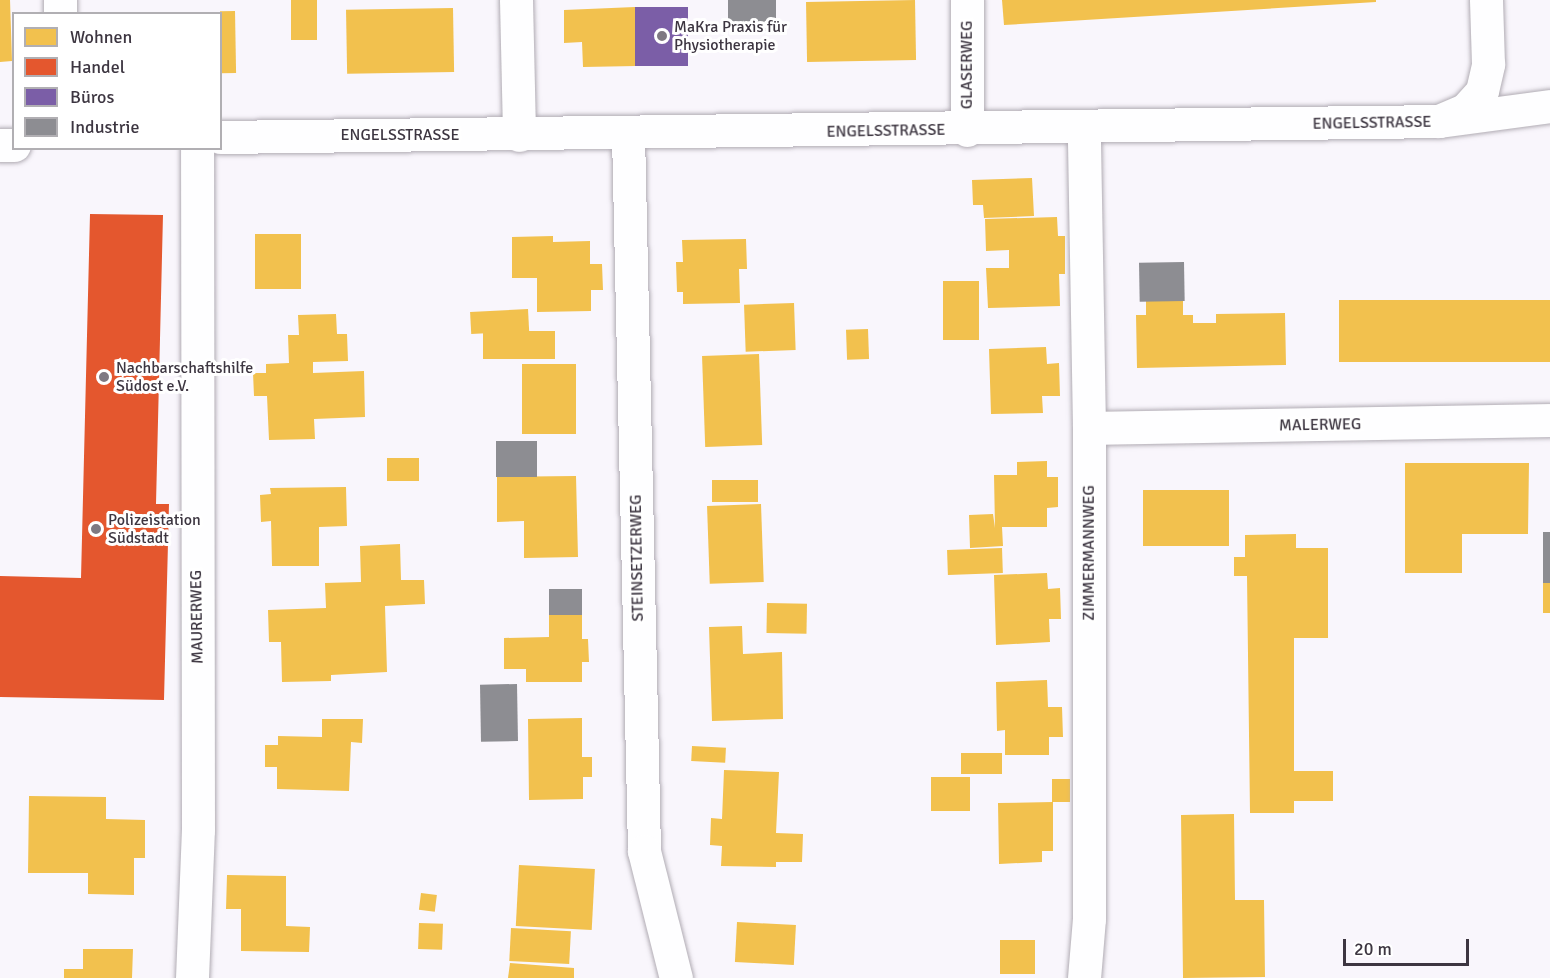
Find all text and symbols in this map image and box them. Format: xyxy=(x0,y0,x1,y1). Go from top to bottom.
legend xyxy=(12,12,222,150)
place label: MaKra Praxis für Physiotherapie xyxy=(674,17,787,55)
street label: GLASERWEG xyxy=(957,21,977,109)
text: Wohnen xyxy=(70,26,132,48)
marker: MaKra Praxis für Physiotherapie xyxy=(655,29,669,43)
text: Handel xyxy=(70,56,125,78)
text: Büros xyxy=(70,86,114,108)
street label: ENGELSSTRASSE xyxy=(1312,112,1432,134)
text: Industrie xyxy=(70,116,140,138)
street label: ENGELSSTRASSE xyxy=(826,120,946,142)
street label: ENGELSSTRASSE xyxy=(341,125,459,145)
place label: Nachbarschaftshilfe Südost e.V. xyxy=(116,358,253,396)
marker: Nachbarschaftshilfe Südost e.V. xyxy=(97,370,111,384)
street label: MALERWEG xyxy=(1279,415,1361,435)
street label: ZIMMERMANNWEG xyxy=(1079,485,1099,621)
street label: STEINSETZERWEG xyxy=(626,494,648,622)
place label: Polizeistation Südstadt xyxy=(108,510,201,548)
marker: Polizeistation Südstadt xyxy=(89,522,103,536)
street label: MAURERWEG xyxy=(187,570,207,664)
scale bar xyxy=(1346,927,1472,965)
text: 20 m xyxy=(1354,938,1392,960)

